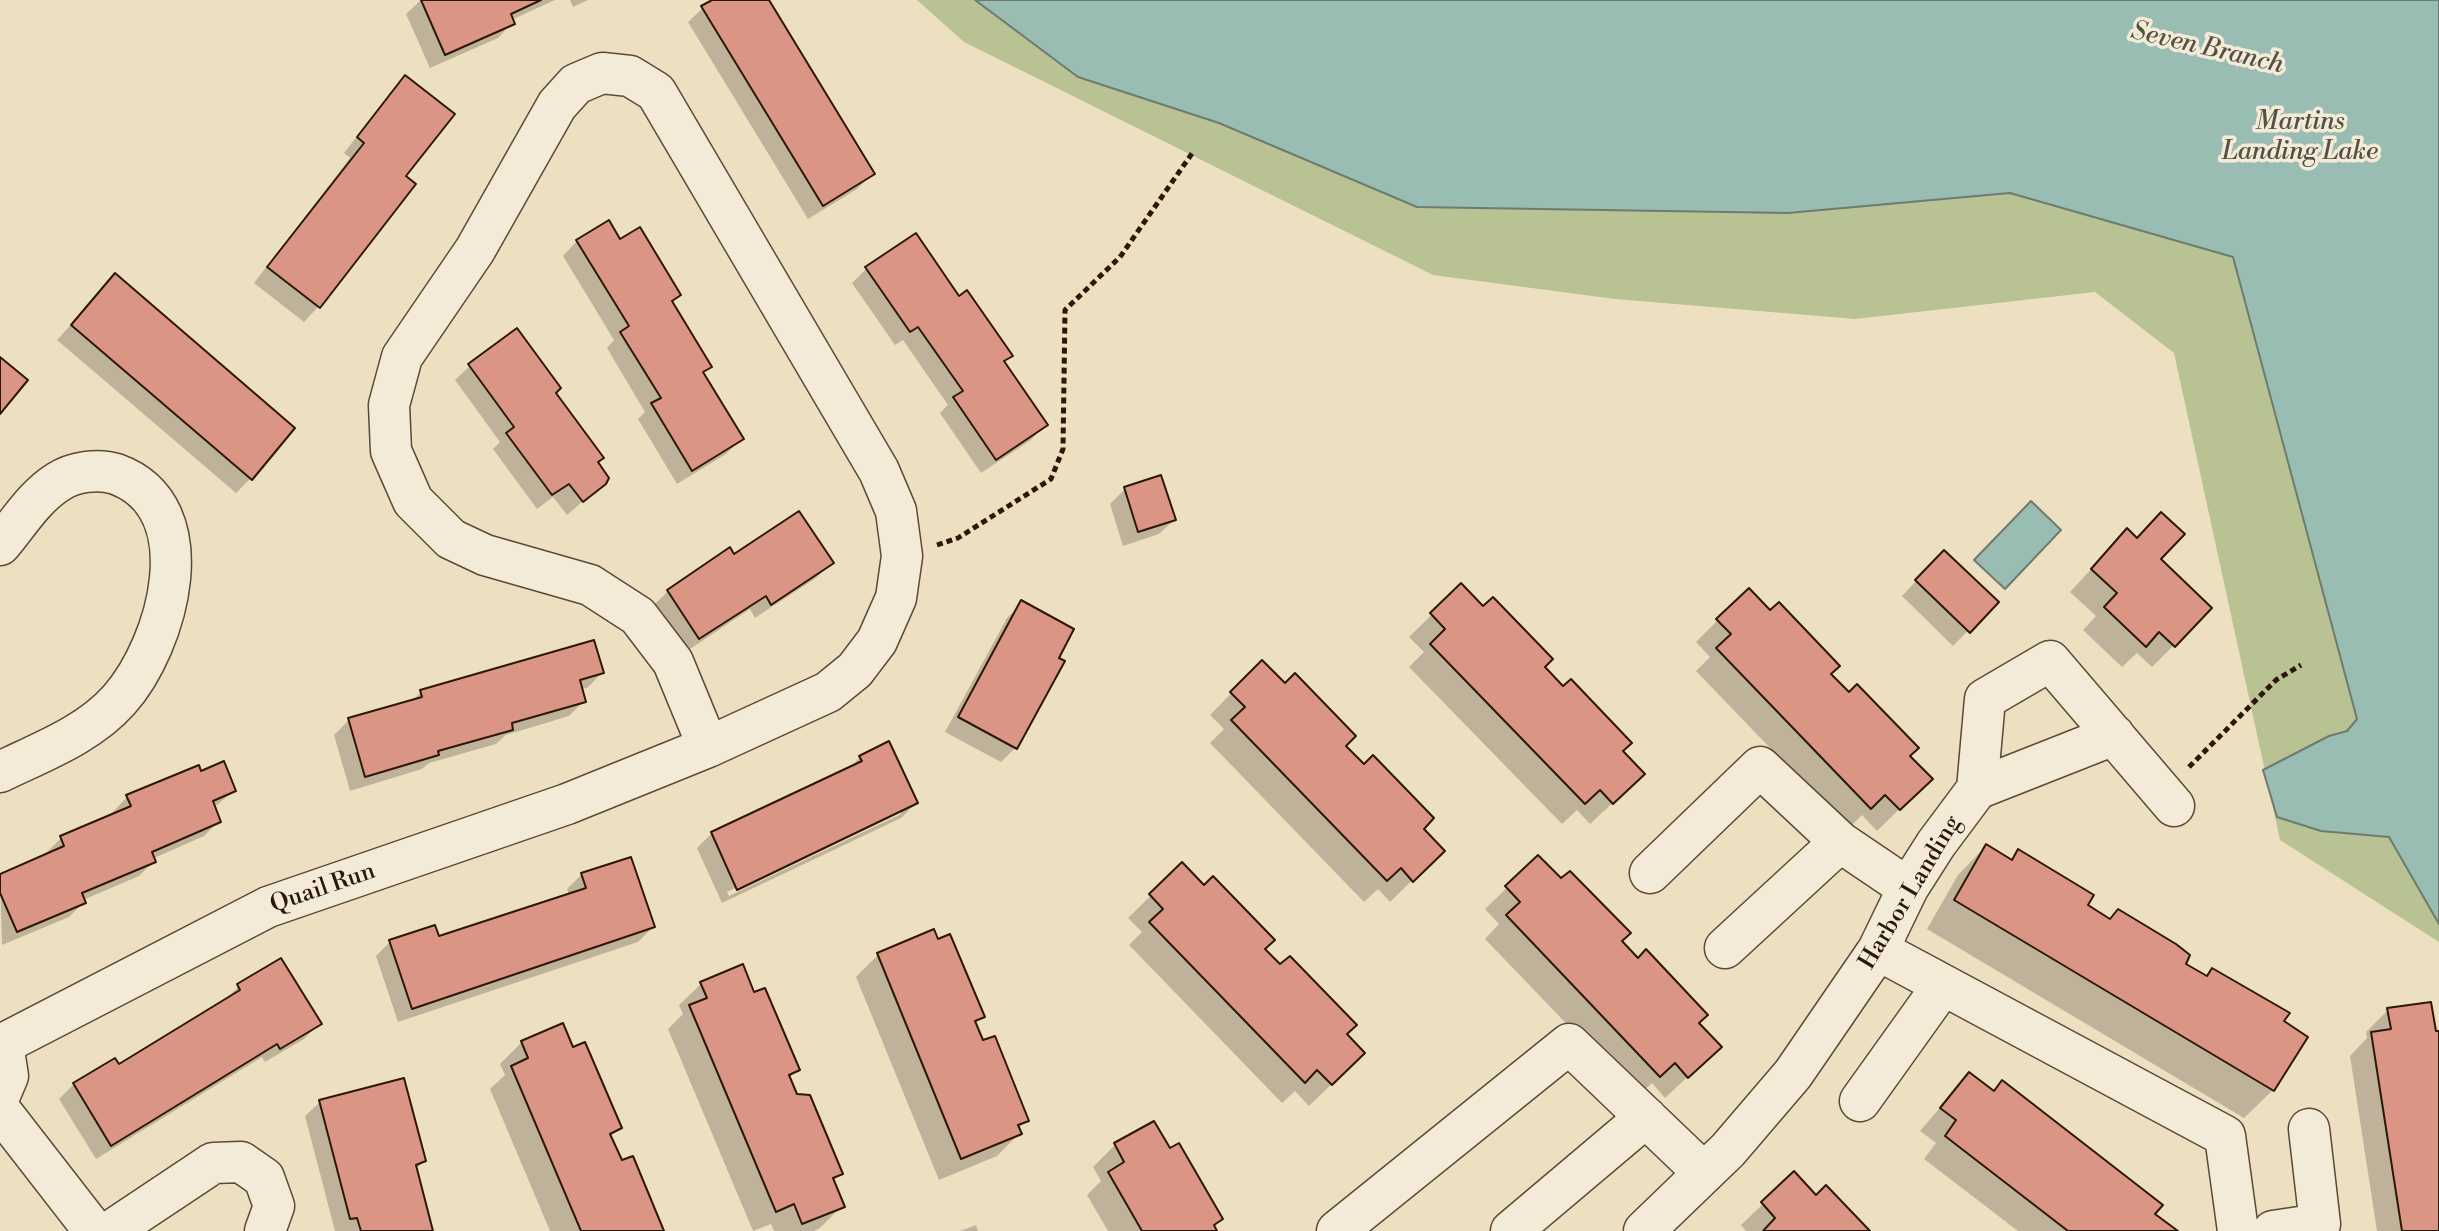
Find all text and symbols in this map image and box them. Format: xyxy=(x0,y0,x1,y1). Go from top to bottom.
water label: Seven Branch xyxy=(2128,16,2286,82)
water label: Martins Landing Lake xyxy=(2222,107,2378,168)
street label: Harbor Landing xyxy=(1854,811,1968,975)
street label: Quail Run xyxy=(267,858,379,920)

